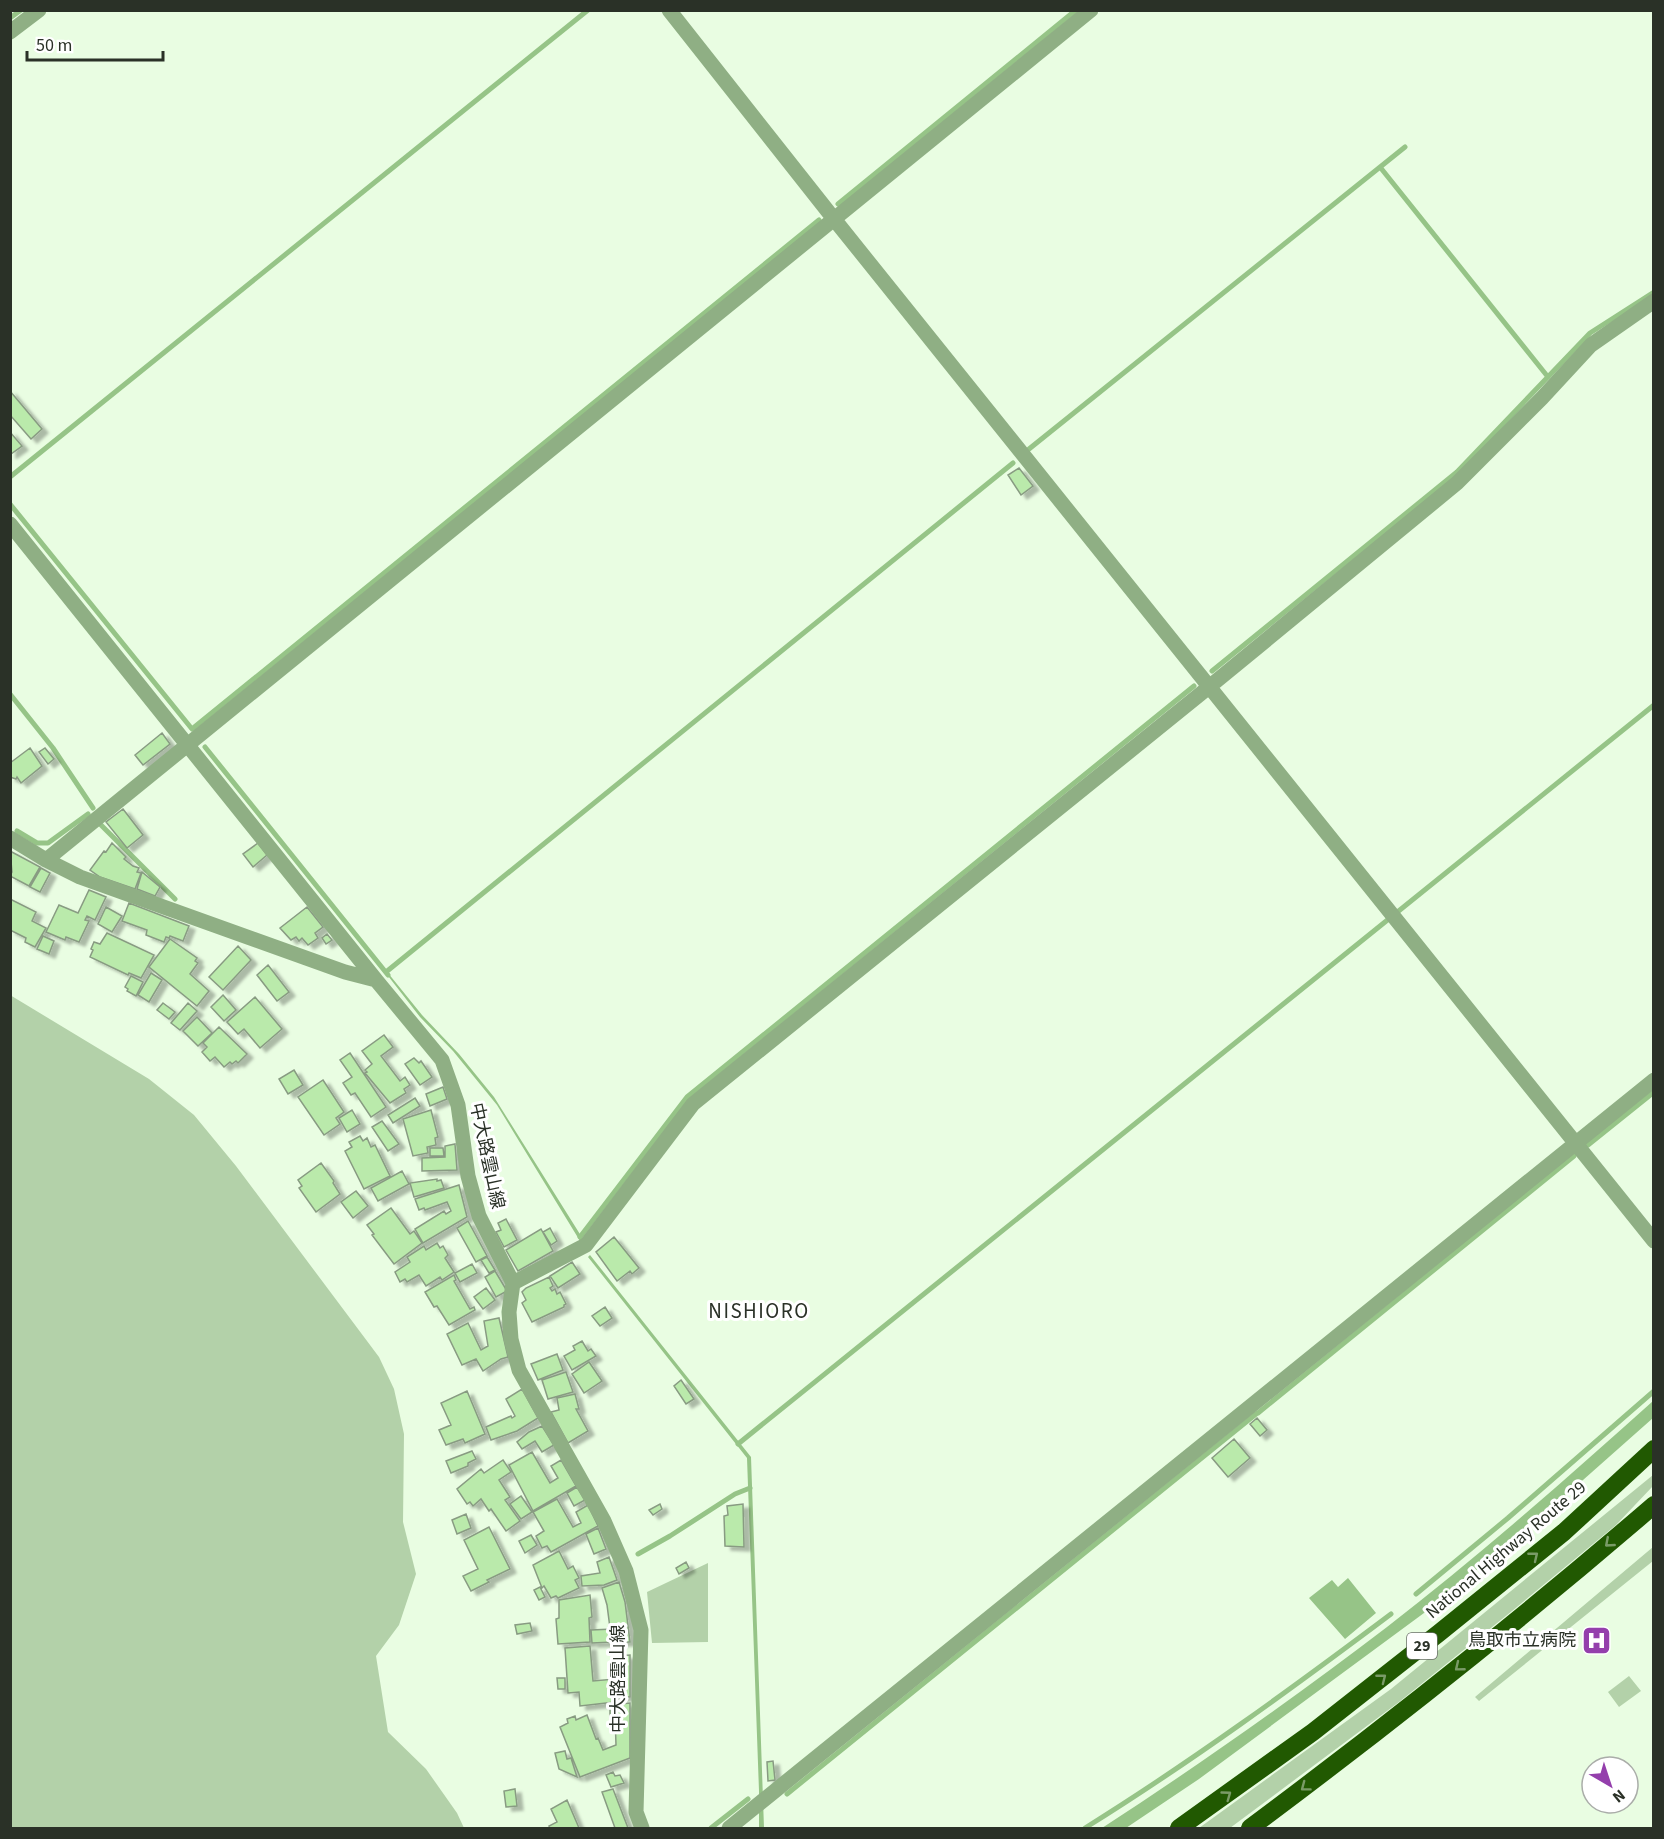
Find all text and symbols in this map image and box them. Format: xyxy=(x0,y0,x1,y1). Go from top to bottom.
scale bar xyxy=(27,24,164,62)
text: 50 m xyxy=(36,33,72,58)
street label: 中大路雲山線 xyxy=(464,1101,510,1211)
district label: NISHIORO xyxy=(708,1296,810,1326)
street label: National Highway Route 29 xyxy=(1420,1475,1592,1625)
one-way arrow xyxy=(1605,1536,1616,1547)
one-way arrow xyxy=(1528,1552,1539,1563)
hospital icon: 鳥取市立病院 xyxy=(1581,1624,1613,1656)
street label: 中大路雲山線 xyxy=(606,1625,631,1733)
place label: 鳥取市立病院 xyxy=(1468,1628,1576,1653)
road number: 29 xyxy=(1407,1633,1437,1659)
one-way arrow xyxy=(1454,1660,1465,1671)
one-way arrow xyxy=(1376,1674,1387,1685)
north arrow xyxy=(1580,1755,1640,1815)
one-way arrow xyxy=(1301,1780,1312,1791)
text: N xyxy=(1608,1784,1630,1808)
one-way arrow xyxy=(1220,1791,1231,1802)

